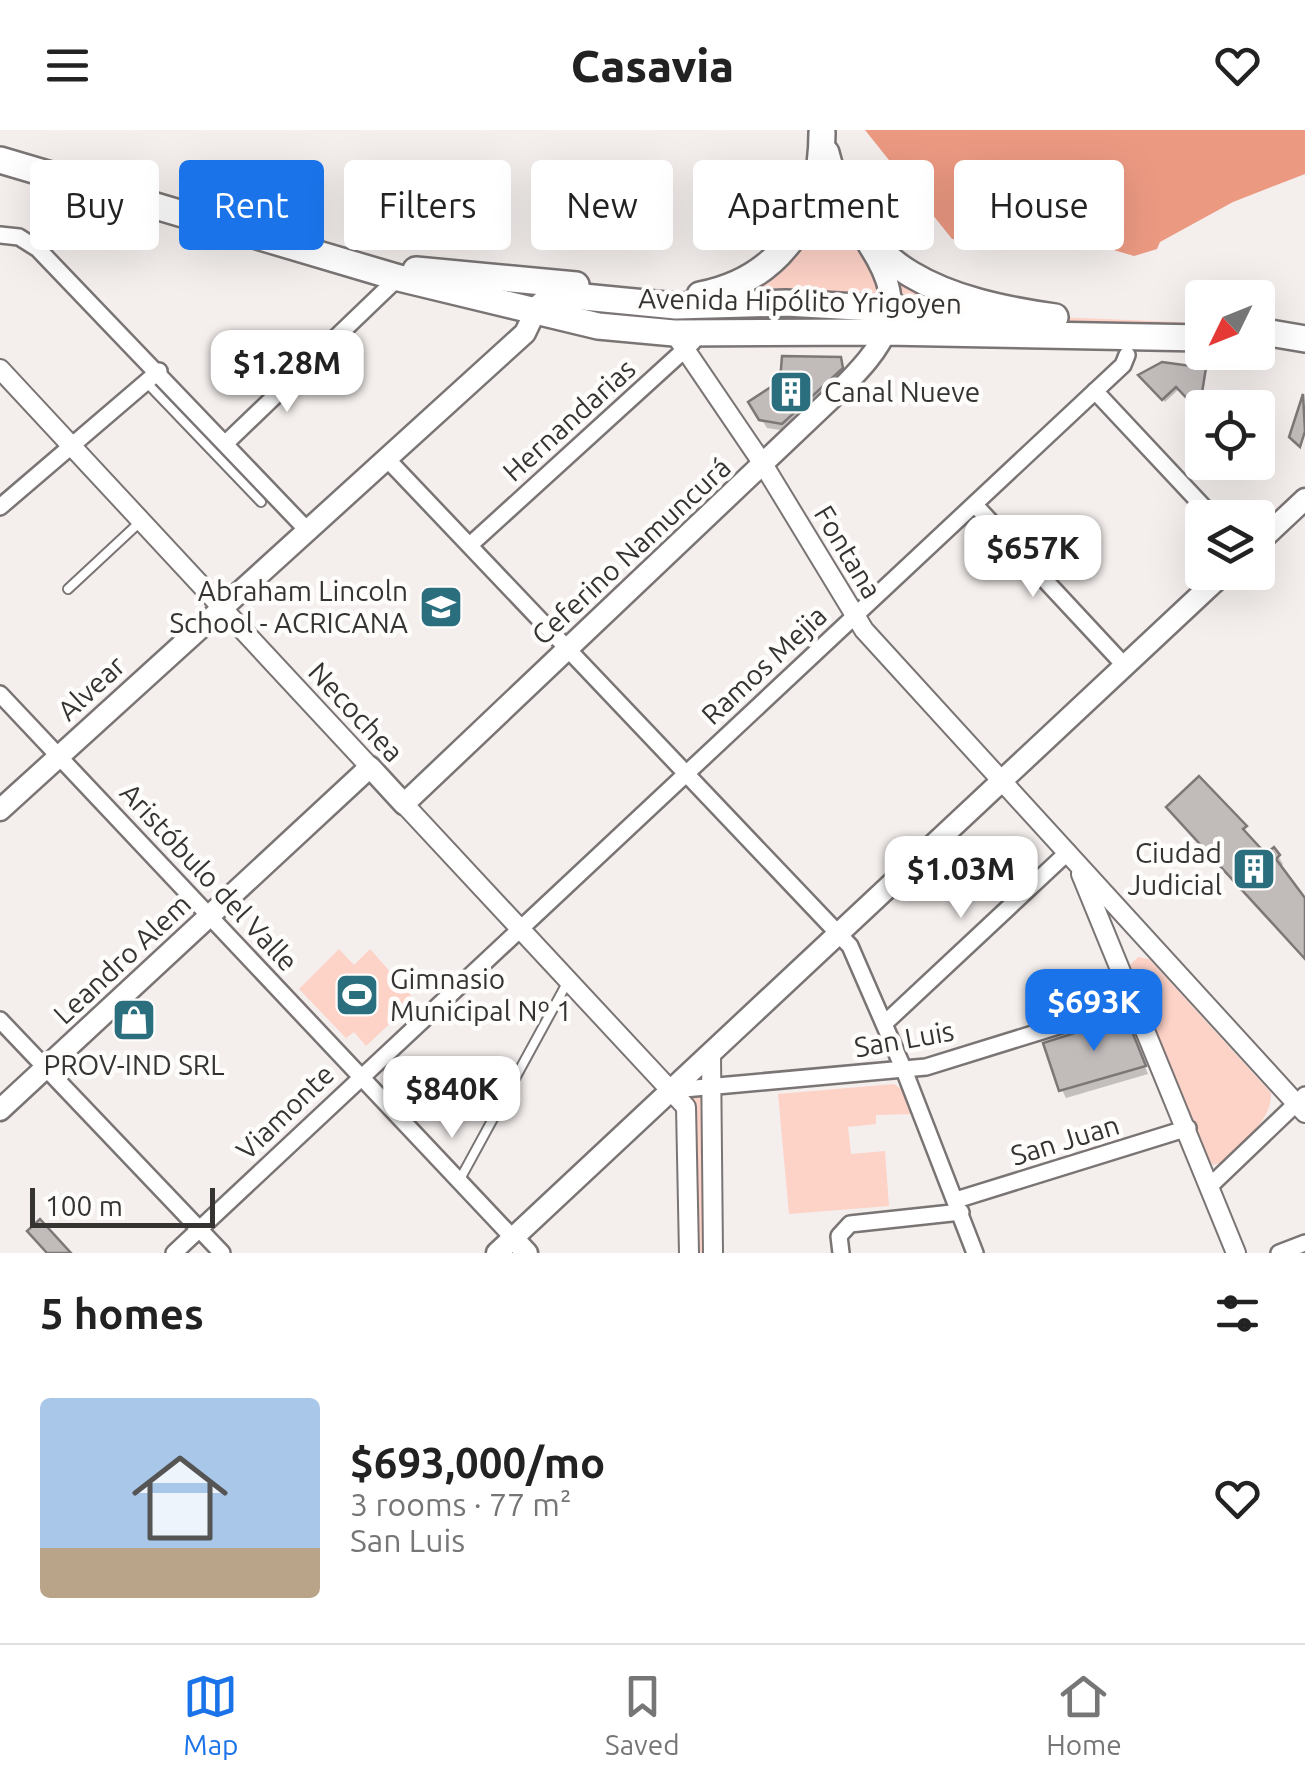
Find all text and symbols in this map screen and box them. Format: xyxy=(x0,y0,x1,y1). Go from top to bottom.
icon: menu xyxy=(40,38,95,93)
icon: heart xyxy=(1210,38,1265,93)
text: Casavia xyxy=(571,40,734,91)
chip: Buy xyxy=(30,160,159,250)
chip: Rent xyxy=(179,160,324,250)
chip: Filters xyxy=(344,160,511,250)
chip: New xyxy=(531,160,673,250)
chip: Apartment xyxy=(693,160,934,250)
chip: House xyxy=(954,160,1124,250)
north arrow xyxy=(1185,280,1275,370)
map controls xyxy=(1185,280,1275,590)
street label: Avenida Hipólito Yrigoyen xyxy=(638,282,962,319)
pin: $1.28M xyxy=(206,330,368,415)
text: $1.28M xyxy=(233,344,341,380)
street label: Hernandarias xyxy=(496,352,641,487)
building icon: Canal Nueve xyxy=(768,369,814,415)
place label: Canal Nueve xyxy=(824,376,980,407)
button: locate xyxy=(1185,390,1275,480)
street label: Ceferino Namuncurá xyxy=(525,451,736,650)
street label: Fontana xyxy=(809,500,888,604)
button: layers xyxy=(1185,500,1275,590)
pin: $657K xyxy=(963,515,1103,600)
text: $657K xyxy=(986,529,1080,565)
place label: Abraham Lincoln School - ACRICANA xyxy=(169,575,408,638)
school or university icon: Abraham Lincoln School - ACRICANA xyxy=(418,584,464,630)
street label: Ramos Mejia xyxy=(695,599,832,730)
street label: Alvear xyxy=(51,649,131,726)
street label: Necochea xyxy=(303,656,410,767)
street label: Aristóbulo del Valle xyxy=(114,776,304,977)
pin: $1.03M xyxy=(880,836,1042,921)
place label: Ciudad Judicial xyxy=(1127,837,1222,900)
building icon: Ciudad Judicial xyxy=(1231,846,1277,892)
text: $1.03M xyxy=(907,850,1015,886)
street label: Leandro Alem xyxy=(47,888,196,1030)
place label: Gimnasio Municipal Nº 1 xyxy=(390,963,572,1026)
pin: $693K xyxy=(1024,969,1164,1054)
sports icon: Gimnasio Municipal Nº 1 xyxy=(334,972,380,1018)
text: $693K xyxy=(1047,983,1141,1019)
shop icon: PROV-IND SRL xyxy=(111,997,157,1043)
street label: San Luis xyxy=(852,1014,956,1063)
place label: PROV-IND SRL xyxy=(43,1049,225,1080)
pin: $840K xyxy=(382,1056,522,1141)
street label: Viamonte xyxy=(230,1058,340,1165)
text: $840K xyxy=(405,1070,499,1106)
street label: San Juan xyxy=(1007,1108,1123,1171)
scale bar xyxy=(30,1183,215,1228)
text: 100 m xyxy=(45,1190,123,1221)
icon: filters xyxy=(1210,1286,1265,1341)
text: 5 homes xyxy=(40,1290,204,1337)
icon: home xyxy=(120,1438,240,1558)
text: $693,000/mo xyxy=(350,1439,605,1486)
icon: heart xyxy=(1210,1471,1265,1526)
text: 3 rooms · 77 m² xyxy=(350,1486,571,1522)
text: San Luis xyxy=(350,1522,465,1558)
tab: Map xyxy=(183,1669,238,1760)
tab: Saved xyxy=(605,1669,680,1760)
tab: Home xyxy=(1046,1669,1122,1760)

